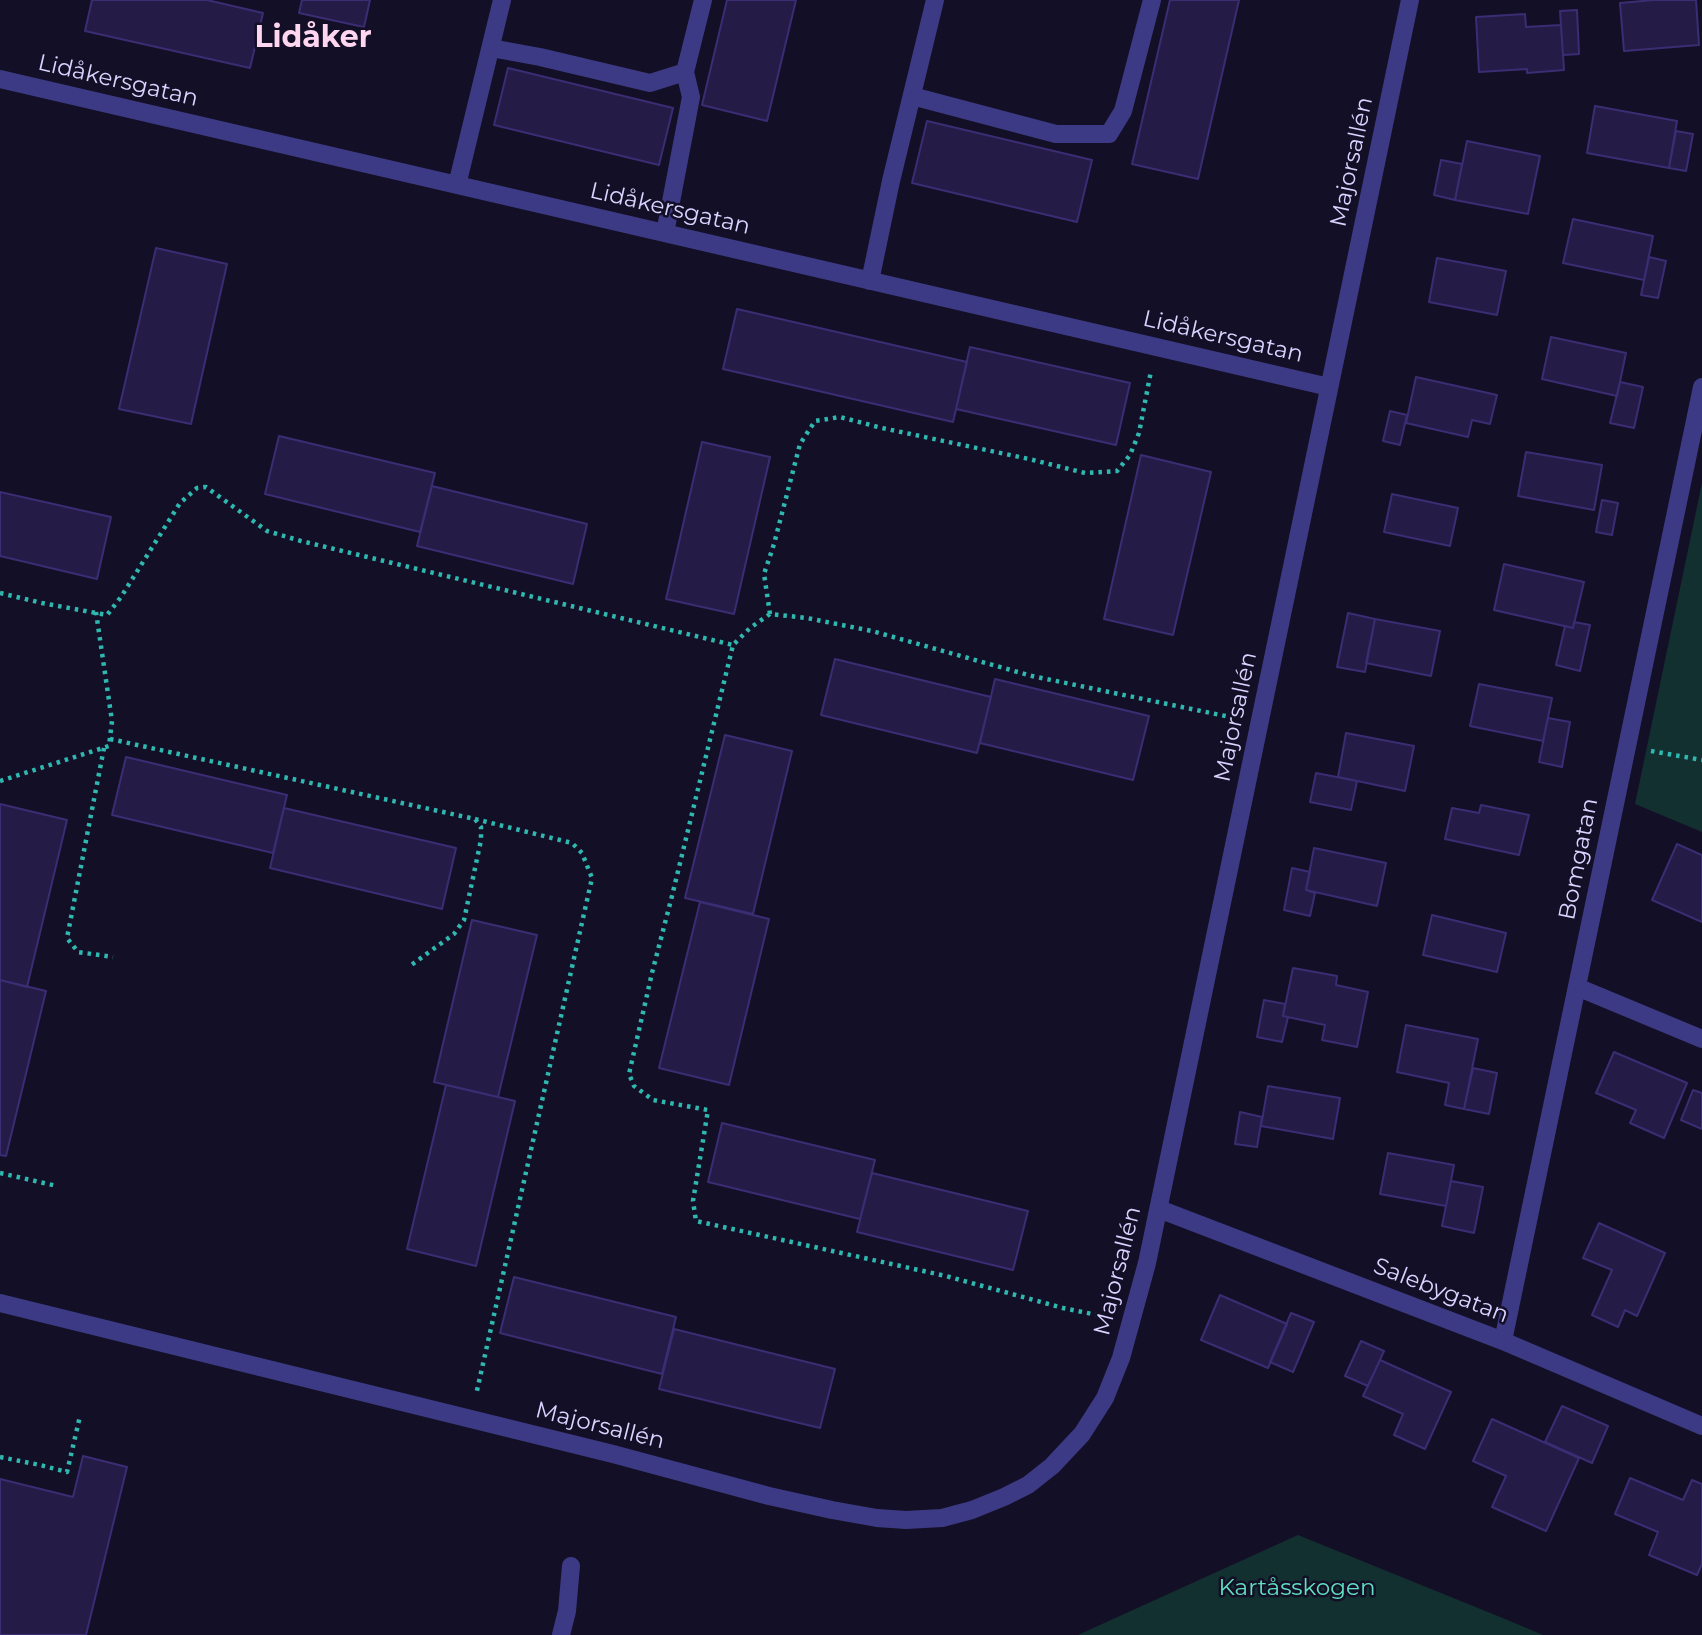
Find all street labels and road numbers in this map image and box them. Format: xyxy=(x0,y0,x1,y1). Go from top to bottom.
street label: Lidåkersgatan xyxy=(35,49,201,113)
street label: Majorsallén xyxy=(1325,95,1379,229)
street label: Lidåkersgatan xyxy=(587,177,753,241)
street label: Lidåkersgatan xyxy=(1140,305,1306,369)
street label: Majorsallén xyxy=(1209,650,1263,784)
street label: Bomgatan xyxy=(1554,796,1604,922)
street label: Majorsallén xyxy=(1089,1204,1147,1338)
street label: Salebygatan xyxy=(1370,1253,1512,1329)
street label: Majorsallén xyxy=(533,1397,667,1455)

